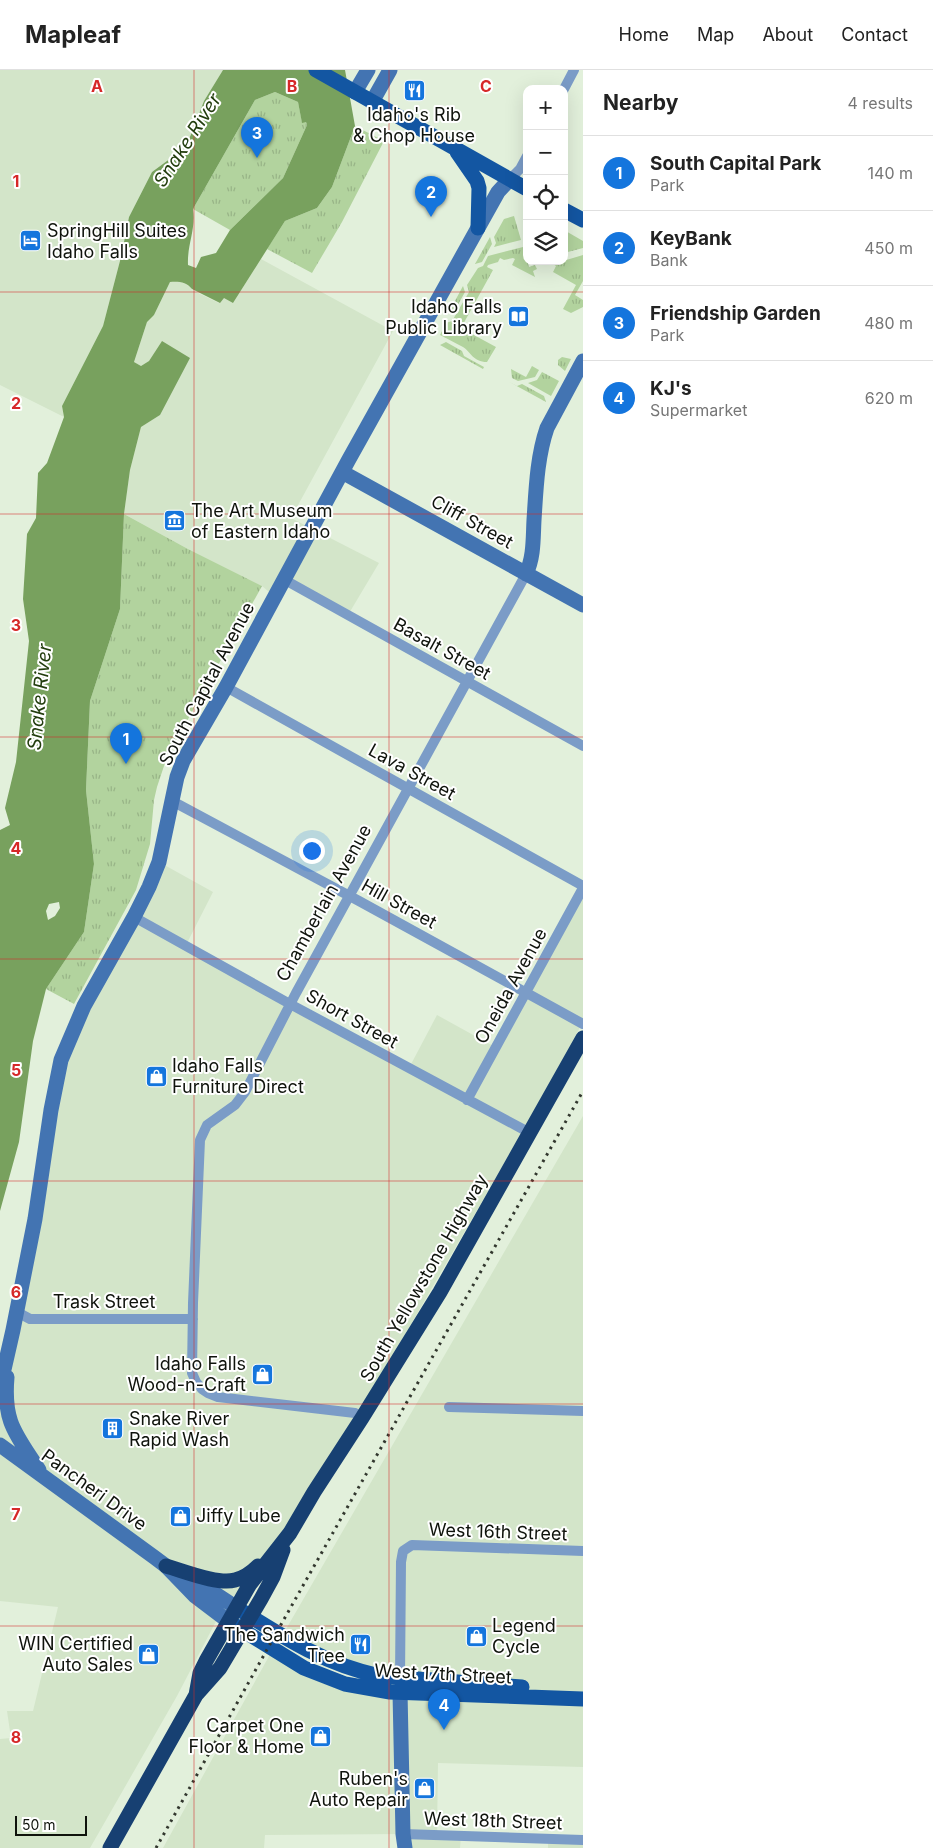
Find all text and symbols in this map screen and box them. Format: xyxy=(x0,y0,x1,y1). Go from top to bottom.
text: Mapleaf xyxy=(25,20,121,49)
text: Home xyxy=(619,24,669,45)
text: Map xyxy=(697,24,734,45)
text: About xyxy=(762,24,813,45)
text: Contact xyxy=(841,24,908,45)
text: A xyxy=(91,76,103,96)
text: B xyxy=(287,76,297,96)
text: C xyxy=(480,76,492,96)
restaurant icon: Idaho's Rib & Chop House xyxy=(402,78,426,102)
map controls xyxy=(523,85,568,265)
button: + xyxy=(523,85,568,130)
water label: Snake River xyxy=(149,89,227,191)
text: Nearby xyxy=(603,90,678,115)
text: 4 results xyxy=(848,93,913,113)
place label: Idaho's Rib & Chop House xyxy=(353,104,475,146)
pin: 3 xyxy=(241,117,273,158)
button: − xyxy=(523,130,568,175)
text: South Capital Park xyxy=(650,152,821,175)
text: 1 xyxy=(616,163,622,183)
text: 140 m xyxy=(868,163,913,183)
text: 1 xyxy=(13,171,19,191)
button: locate xyxy=(523,175,568,220)
text: Park xyxy=(650,175,684,195)
pin: 2 xyxy=(415,176,447,217)
place label: SpringHill Suites Idaho Falls xyxy=(47,220,186,262)
button: layers xyxy=(523,220,568,265)
text: KeyBank xyxy=(650,227,732,250)
hotel icon: SpringHill Suites Idaho Falls xyxy=(19,229,43,253)
text: 2 xyxy=(614,238,624,258)
text: 450 m xyxy=(864,238,913,258)
text: Bank xyxy=(650,250,688,270)
place label: Idaho Falls Public Library xyxy=(385,296,502,338)
text: Friendship Garden xyxy=(650,302,821,325)
library icon: Idaho Falls Public Library xyxy=(506,305,530,329)
text: 3 xyxy=(614,313,624,333)
text: 480 m xyxy=(864,313,913,333)
text: Park xyxy=(650,325,684,345)
text: KJ's xyxy=(650,377,692,400)
text: 4 xyxy=(614,388,624,408)
text: 620 m xyxy=(865,388,913,408)
text: 2 xyxy=(11,393,21,413)
text: Supermarket xyxy=(650,400,747,420)
street label: Cliff Street xyxy=(428,490,517,553)
place label: The Art Museum of Eastern Idaho xyxy=(191,500,333,542)
museum icon: The Art Museum of Eastern Idaho xyxy=(163,509,187,533)
street label: South Capital Avenue xyxy=(155,599,259,769)
street label: Basalt Street xyxy=(390,613,495,684)
text: 3 xyxy=(11,615,21,635)
water label: Snake River xyxy=(22,642,57,751)
pin: 1 xyxy=(110,723,142,764)
street label: Lava Street xyxy=(365,739,459,804)
street label: Chamberlain Avenue xyxy=(272,821,375,985)
text: 4 xyxy=(11,838,22,858)
your location xyxy=(299,838,325,864)
street label: Hill Street xyxy=(358,874,440,933)
street label: Oneida Avenue xyxy=(470,924,551,1047)
street label: Short Street xyxy=(303,985,402,1052)
place label: Idaho Falls Furniture Direct xyxy=(172,1055,304,1097)
text: 5 xyxy=(11,1060,21,1080)
shop icon: Idaho Falls Furniture Direct xyxy=(144,1064,168,1088)
street label: South Yellowstone Highway xyxy=(355,1170,492,1385)
text: 6 xyxy=(11,1282,21,1302)
street label: Trask Street xyxy=(53,1291,155,1312)
place label: Idaho Falls Wood-n-Craft xyxy=(127,1353,246,1395)
shop icon: Idaho Falls Wood-n-Craft xyxy=(250,1362,274,1386)
place label: Snake River Rapid Wash xyxy=(129,1408,230,1450)
building icon: Snake River Rapid Wash xyxy=(101,1417,125,1441)
street label: Pancheri Drive xyxy=(38,1444,151,1535)
text: 7 xyxy=(11,1504,21,1524)
shop icon: Jiffy Lube xyxy=(168,1504,192,1528)
place label: Jiffy Lube xyxy=(196,1505,281,1526)
street label: West 16th Street xyxy=(428,1519,568,1544)
place label: Legend Cycle xyxy=(492,1615,556,1657)
place label: The Sandwich Tree xyxy=(224,1624,345,1666)
shop icon: Legend Cycle xyxy=(464,1624,488,1648)
place label: WIN Certified Auto Sales xyxy=(18,1633,133,1675)
restaurant icon: The Sandwich Tree xyxy=(349,1633,373,1657)
shop icon: WIN Certified Auto Sales xyxy=(137,1642,161,1666)
street label: West 17th Street xyxy=(374,1659,512,1688)
pin: 4 xyxy=(428,1689,460,1730)
place label: Carpet One Floor & Home xyxy=(189,1715,304,1757)
shop icon: Carpet One Floor & Home xyxy=(308,1724,332,1748)
text: 8 xyxy=(11,1727,21,1747)
place label: Ruben's Auto Repair xyxy=(309,1768,408,1810)
shop icon: Ruben's Auto Repair xyxy=(412,1777,436,1801)
street label: West 18th Street xyxy=(423,1808,563,1833)
scale bar xyxy=(15,1813,88,1836)
text: 50 m xyxy=(22,1816,56,1833)

